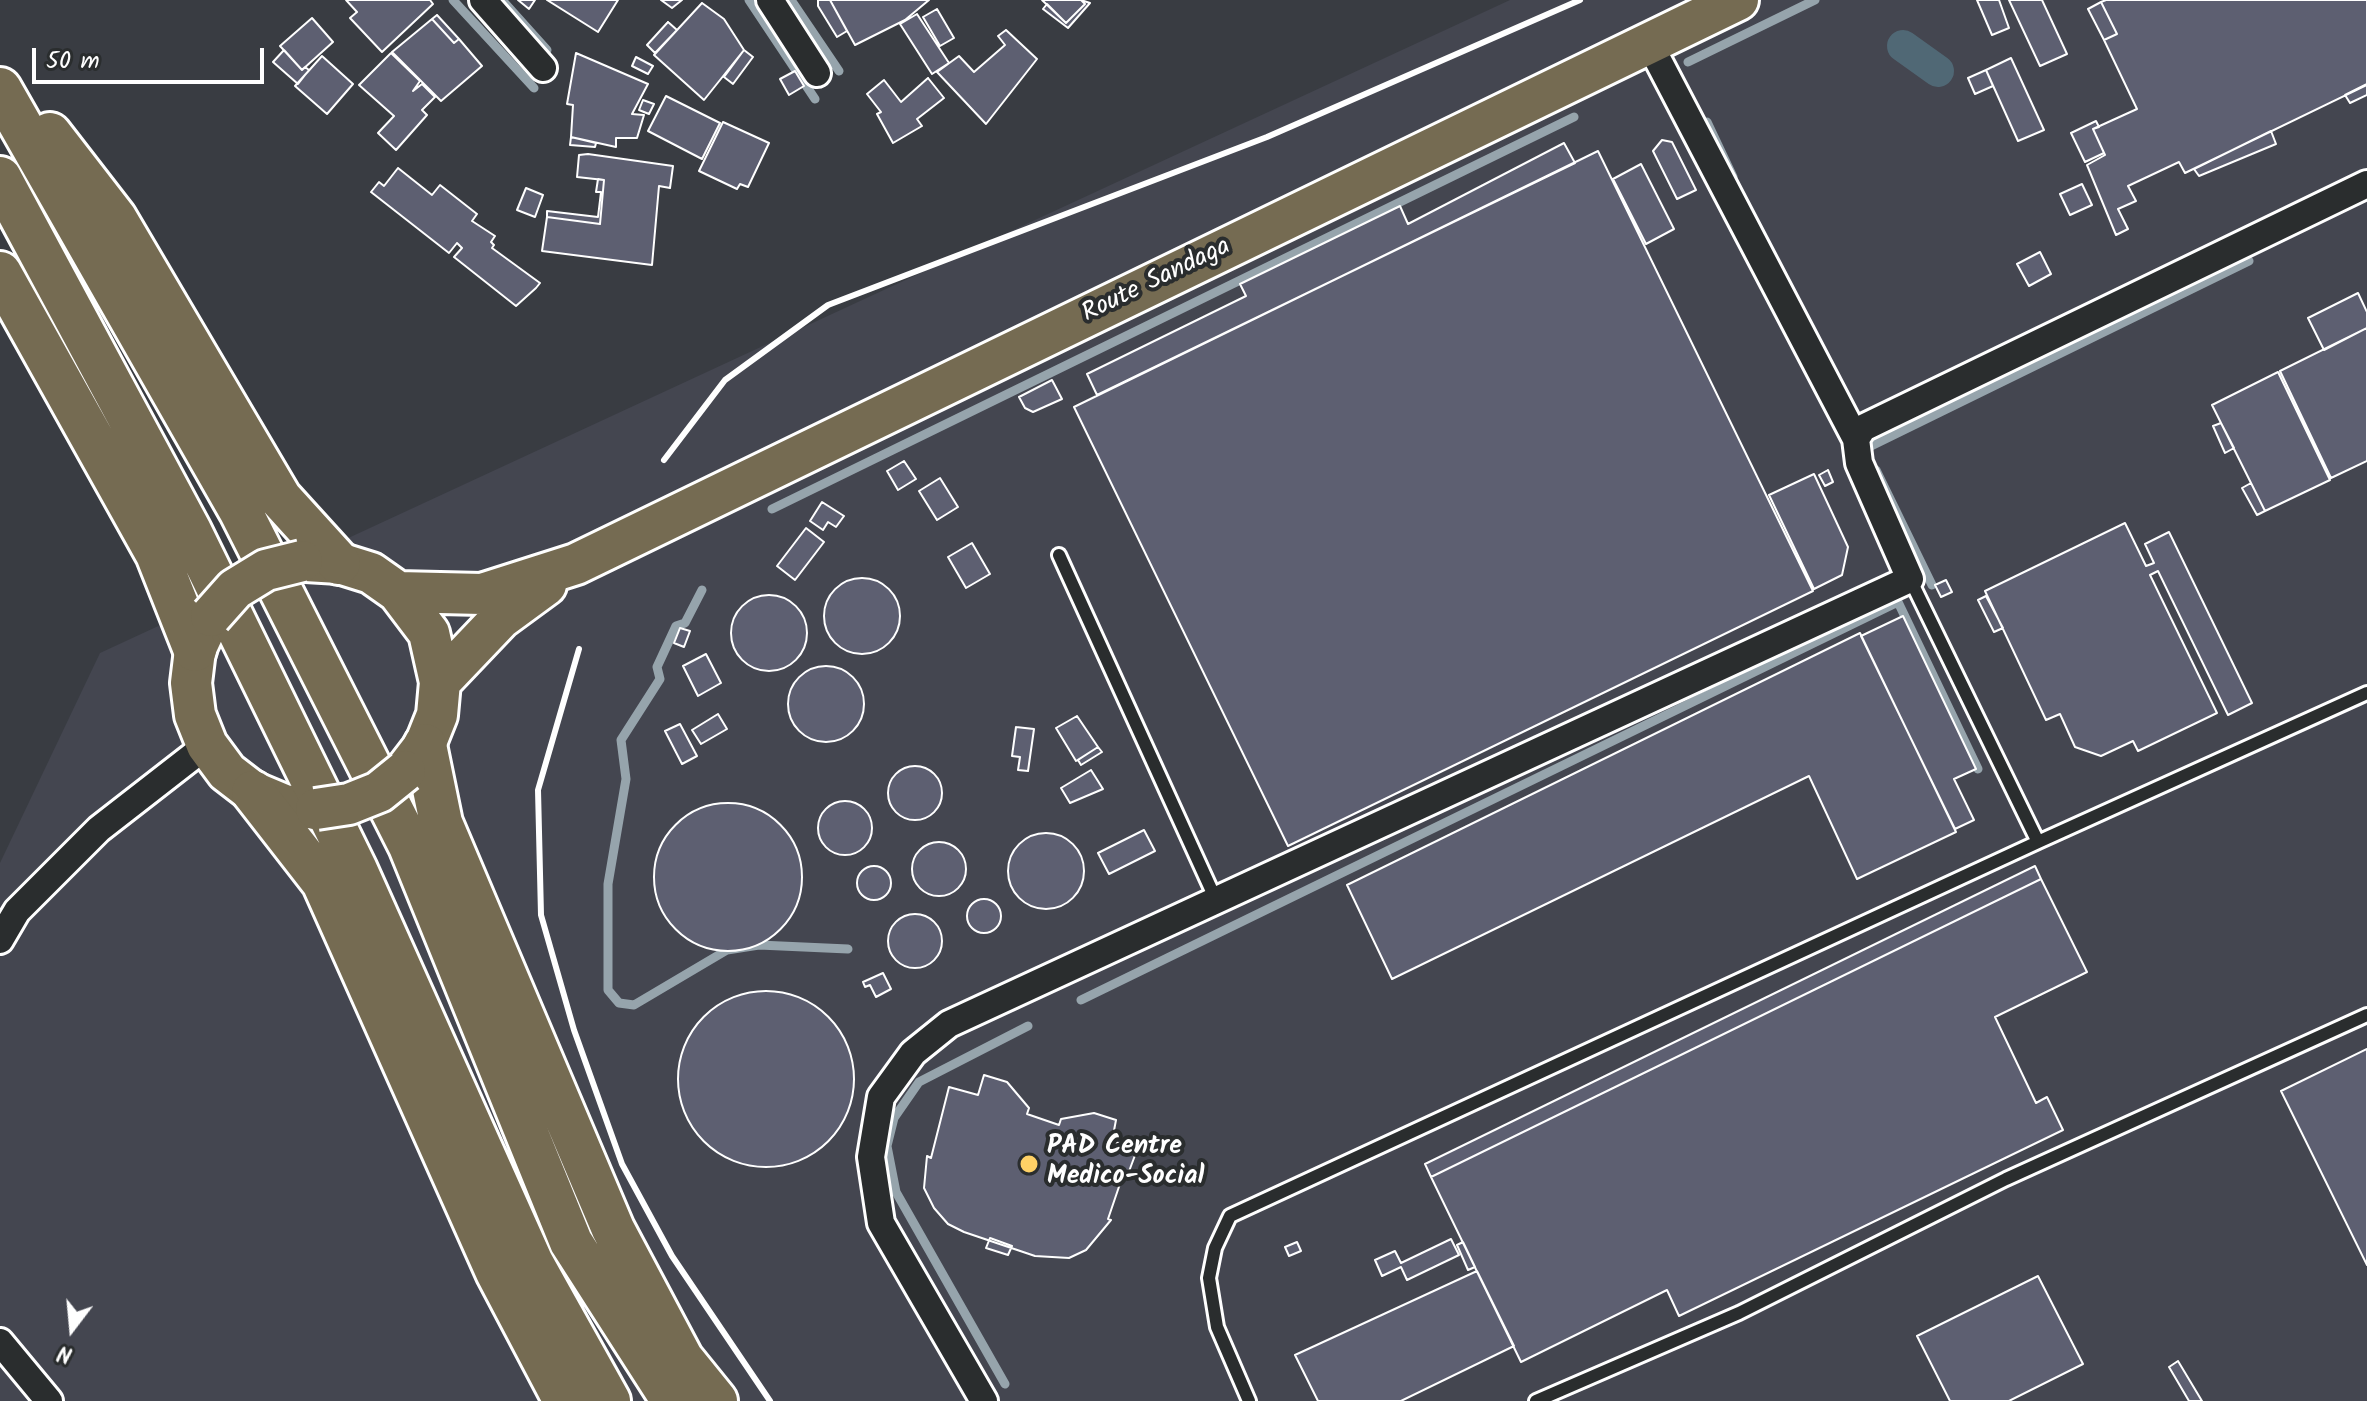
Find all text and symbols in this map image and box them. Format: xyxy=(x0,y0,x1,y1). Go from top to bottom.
scale bar xyxy=(36,32,268,82)
text: 50 m xyxy=(46,42,100,81)
street label: Route Sandaga xyxy=(1078,233,1236,331)
place label: PAD Centre Medico-Social xyxy=(1047,1133,1204,1194)
marker: PAD Centre Medico-Social xyxy=(1018,1153,1040,1175)
north arrow xyxy=(32,1289,112,1369)
text: N xyxy=(54,1334,77,1371)

